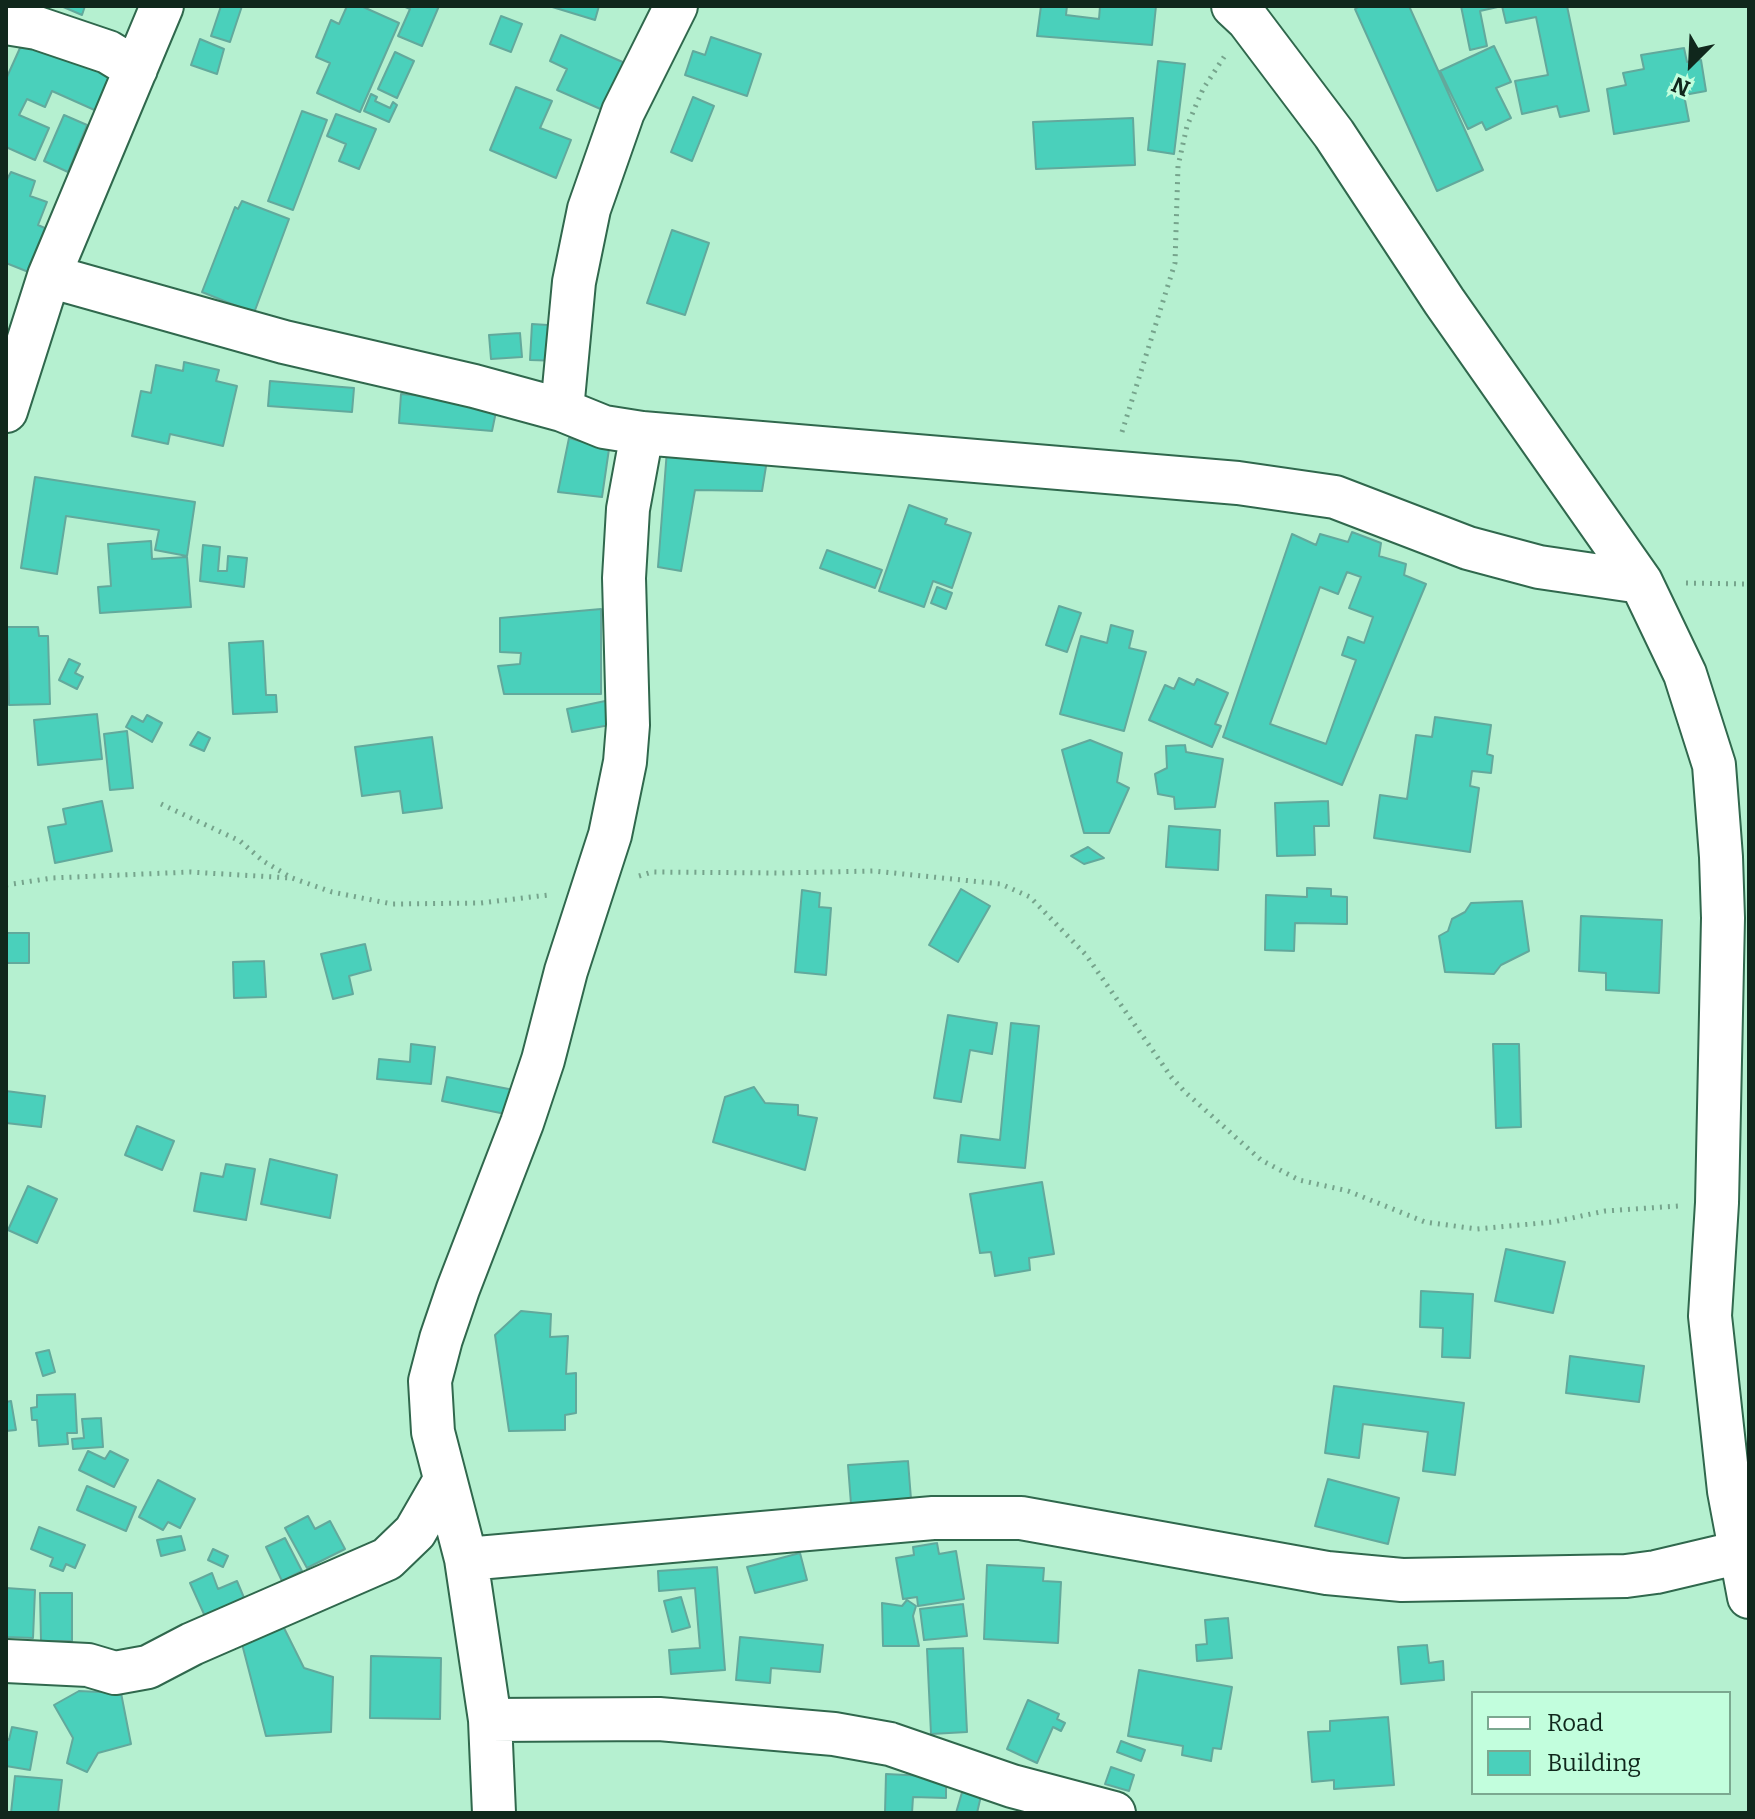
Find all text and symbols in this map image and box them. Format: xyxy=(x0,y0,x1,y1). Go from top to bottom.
north arrow xyxy=(1651,24,1731,104)
text: N xyxy=(1668,71,1694,102)
legend xyxy=(1471,1691,1731,1795)
text: Road xyxy=(1547,1709,1603,1737)
text: Building xyxy=(1547,1749,1641,1777)

